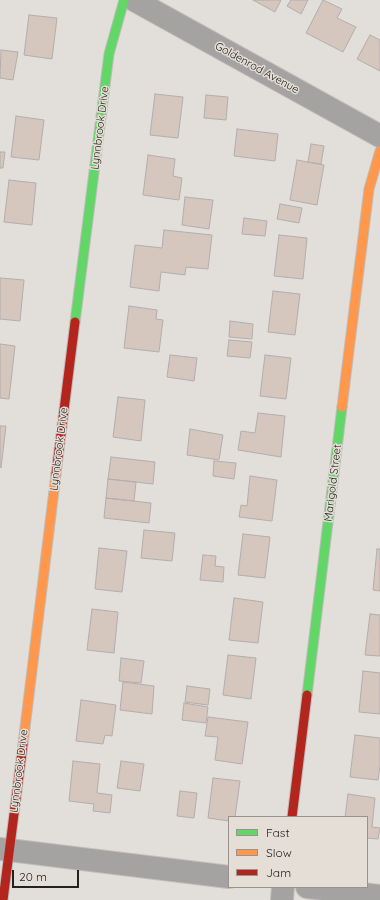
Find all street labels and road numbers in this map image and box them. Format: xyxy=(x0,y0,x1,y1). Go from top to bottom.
street label: Goldenrod Avenue xyxy=(213,39,301,97)
street label: Lynnbrook Drive xyxy=(88,86,112,170)
street label: Lynnbrook Drive xyxy=(47,407,71,491)
street label: Marigold Street xyxy=(322,444,344,522)
street label: Lynnbrook Drive xyxy=(7,729,31,813)

